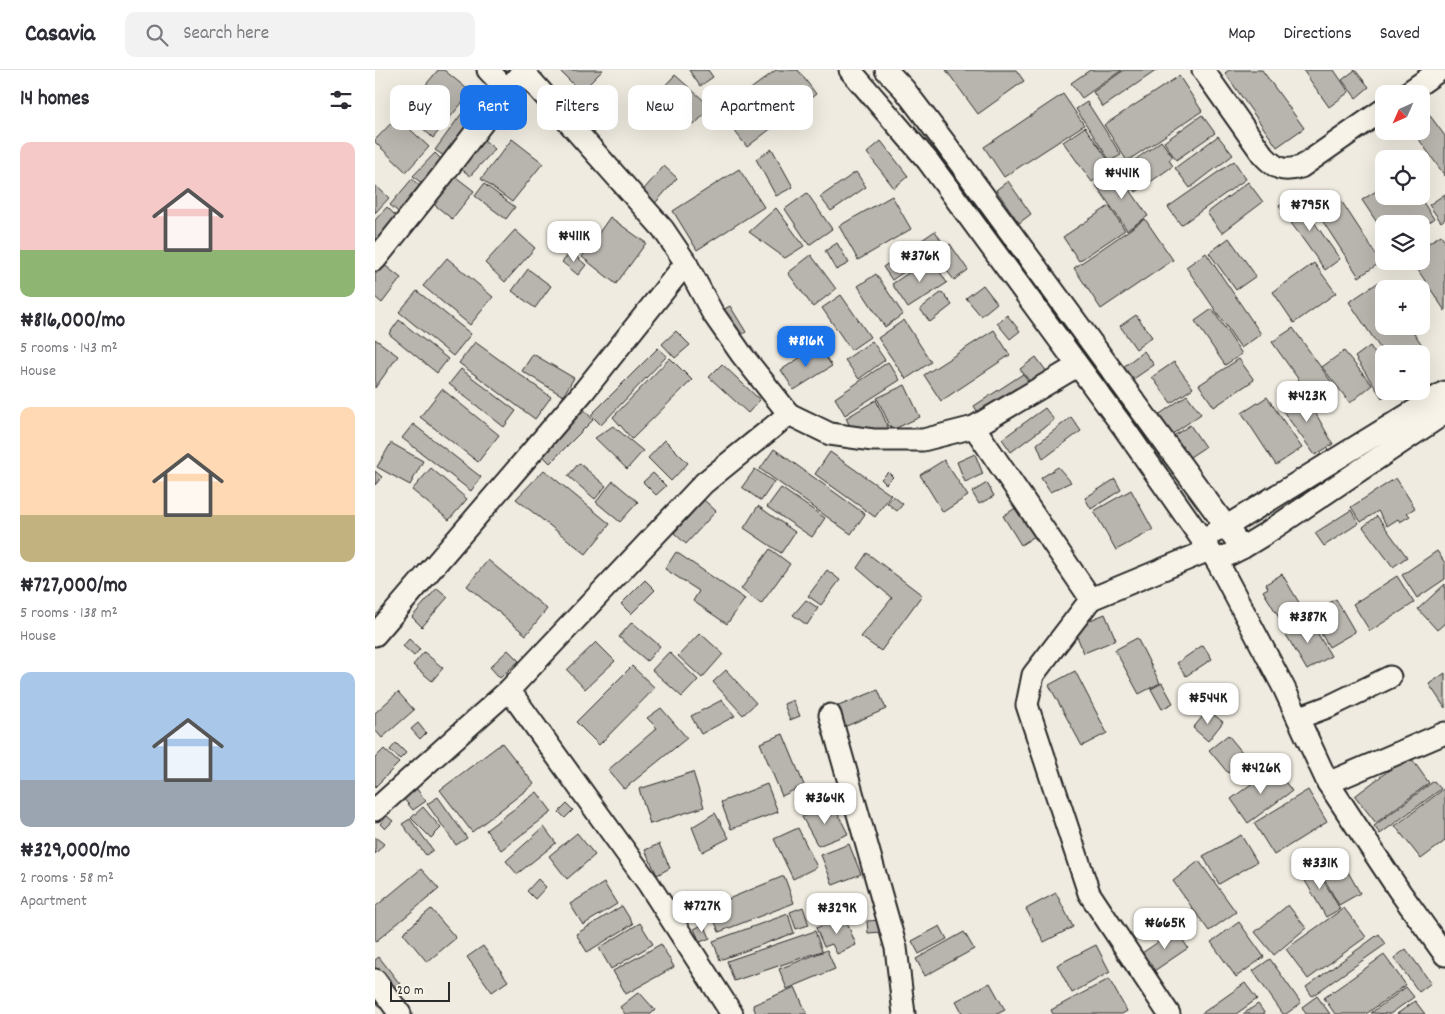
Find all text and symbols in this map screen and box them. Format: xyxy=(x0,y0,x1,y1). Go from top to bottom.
search box xyxy=(125,12,475,57)
text: Casavia xyxy=(25,18,95,52)
icon: search xyxy=(143,21,171,49)
text: Search here xyxy=(183,21,269,48)
text: Map xyxy=(1228,22,1255,47)
text: Directions xyxy=(1283,22,1352,47)
text: Saved xyxy=(1380,22,1420,47)
text: 14 homes xyxy=(20,85,90,115)
chip: Buy xyxy=(390,85,450,130)
chip: Rent xyxy=(460,85,527,130)
chip: Filters xyxy=(537,85,618,130)
chip: New xyxy=(628,85,692,130)
chip: Apartment xyxy=(702,85,813,130)
north arrow xyxy=(1375,85,1430,140)
map controls xyxy=(1375,85,1430,400)
icon: filters xyxy=(327,86,355,114)
button: locate xyxy=(1375,150,1430,205)
pin: ₦441K xyxy=(1087,158,1157,200)
text: ₦441K xyxy=(1105,162,1139,185)
icon: home xyxy=(143,175,233,265)
pin: ₦795K xyxy=(1275,190,1345,232)
text: ₦795K xyxy=(1291,194,1329,217)
button: layers xyxy=(1375,215,1430,270)
pin: ₦411K xyxy=(539,220,609,263)
text: ₦411K xyxy=(558,225,590,248)
pin: ₦376K xyxy=(885,240,955,283)
text: ₦376K xyxy=(901,245,940,268)
button: + xyxy=(1375,280,1430,335)
text: ₦816,000/mo xyxy=(20,307,125,337)
pin: ₦816K xyxy=(771,326,841,368)
text: ₦816K xyxy=(788,330,824,353)
text: 5 rooms · 143 m² xyxy=(20,337,118,360)
button: − xyxy=(1375,345,1430,400)
text: House xyxy=(20,360,56,383)
pin: ₦423K xyxy=(1272,380,1342,423)
text: ₦423K xyxy=(1288,385,1326,408)
icon: home xyxy=(143,440,233,530)
text: ₦727,000/mo xyxy=(20,572,127,602)
text: 5 rooms · 138 m² xyxy=(20,602,117,625)
pin: ₦387K xyxy=(1273,602,1343,644)
text: ₦387K xyxy=(1289,606,1327,629)
text: House xyxy=(20,625,56,648)
pin: ₦544K xyxy=(1173,682,1243,725)
text: ₦544K xyxy=(1189,687,1227,710)
icon: home xyxy=(143,705,233,795)
pin: ₦426K xyxy=(1226,752,1296,795)
text: ₦426K xyxy=(1241,757,1281,780)
pin: ₦364K xyxy=(790,782,860,825)
text: ₦364K xyxy=(805,787,845,810)
text: ₦329,000/mo xyxy=(20,837,130,867)
pin: ₦331K xyxy=(1285,848,1355,890)
text: ₦331K xyxy=(1302,852,1338,875)
text: 2 rooms · 58 m² xyxy=(20,867,114,890)
text: Apartment xyxy=(20,890,87,913)
pin: ₦727K xyxy=(667,890,737,933)
pin: ₦329K xyxy=(802,892,872,935)
text: ₦727K xyxy=(683,895,721,918)
text: ₦329K xyxy=(817,897,857,920)
pin: ₦665K xyxy=(1130,908,1200,950)
text: ₦665K xyxy=(1144,912,1186,935)
scale bar xyxy=(390,979,450,1002)
text: 20 m xyxy=(397,981,424,1001)

